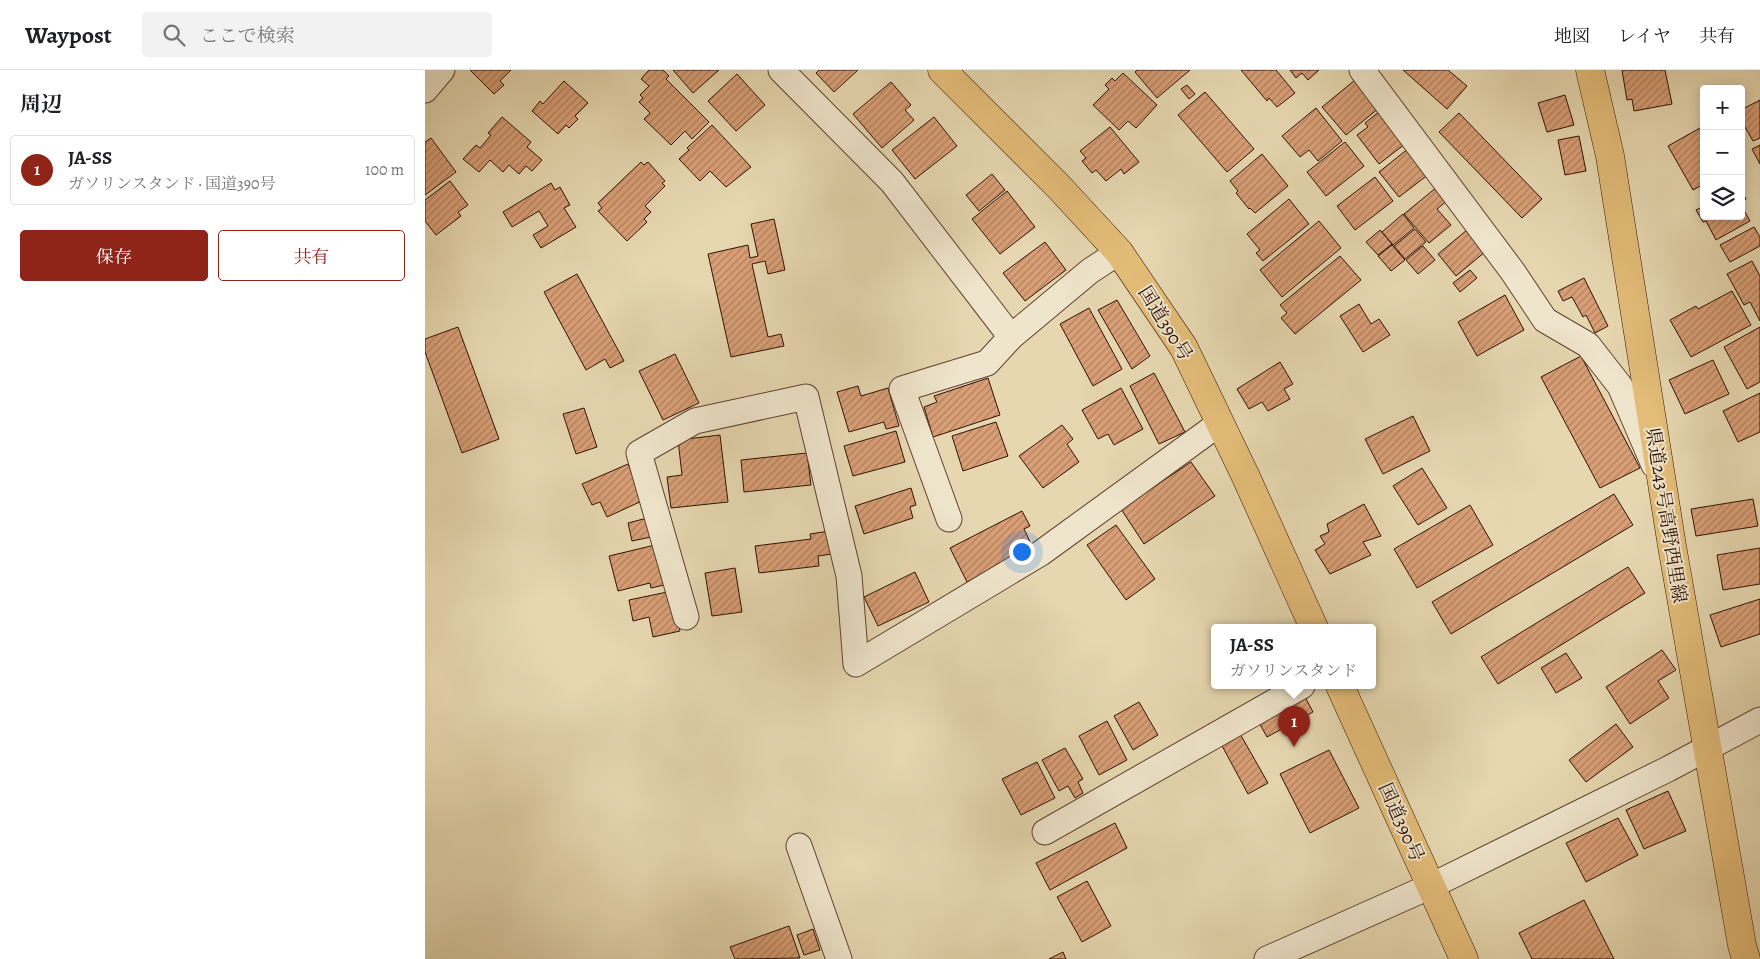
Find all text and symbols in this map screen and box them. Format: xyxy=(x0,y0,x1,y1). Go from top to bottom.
search box xyxy=(142,12,492,57)
text: Waypost xyxy=(25,19,112,51)
icon: search xyxy=(160,21,188,49)
text: ここで検索 xyxy=(200,23,295,49)
text: 地図 xyxy=(1554,24,1590,48)
text: レイヤ xyxy=(1618,24,1671,48)
text: 共有 xyxy=(1699,24,1735,48)
map controls xyxy=(1700,85,1745,220)
button: + xyxy=(1700,85,1745,130)
text: 周辺 xyxy=(20,90,62,118)
button: − xyxy=(1700,130,1745,175)
text: JA-SS xyxy=(68,145,112,171)
text: 1 xyxy=(34,159,40,181)
text: 100 m xyxy=(365,159,404,181)
text: ガソリンスタンド · 国道390号 xyxy=(68,173,276,195)
button: layers xyxy=(1700,175,1745,220)
button: 保存 xyxy=(20,230,208,281)
button: 共有 xyxy=(218,230,405,281)
street label: 国道390号 xyxy=(1132,281,1198,366)
street label: 県道243号高野西里線 xyxy=(1639,425,1693,605)
your location xyxy=(1009,539,1035,565)
popup xyxy=(1211,624,1376,689)
text: JA-SS xyxy=(1230,632,1274,658)
text: ガソリンスタンド xyxy=(1230,660,1357,682)
pin: 1 xyxy=(1278,706,1310,747)
street label: 国道390号 xyxy=(1372,779,1430,866)

